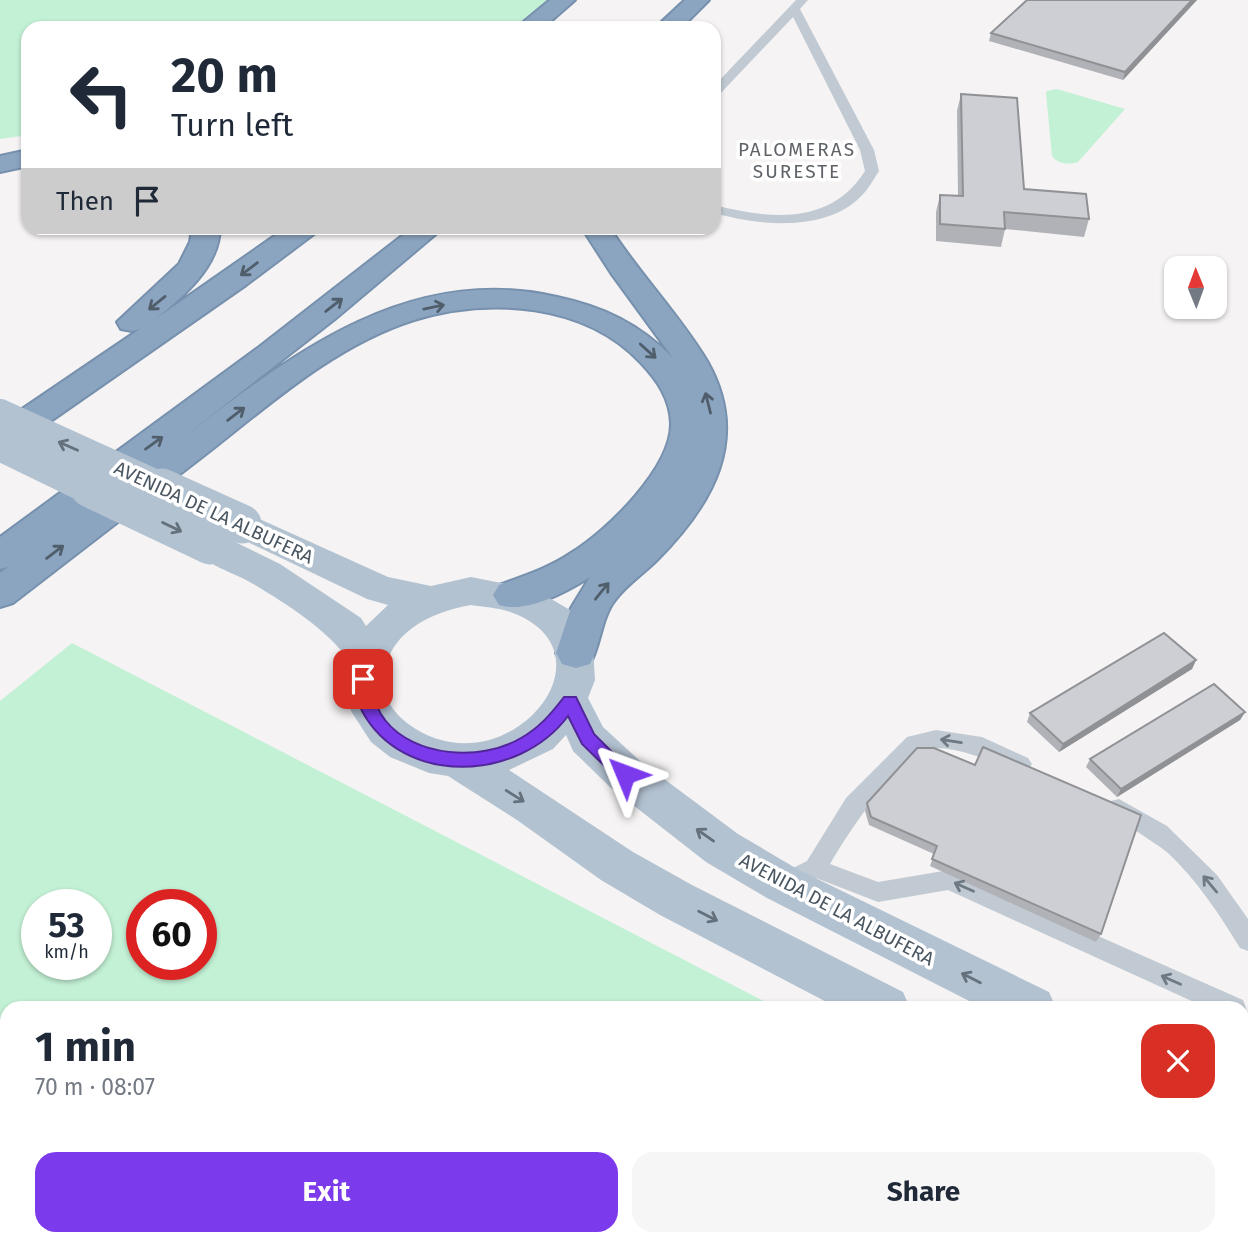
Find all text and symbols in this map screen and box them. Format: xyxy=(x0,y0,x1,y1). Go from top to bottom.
text: 20 m xyxy=(171,46,278,105)
icon: left xyxy=(56,49,147,140)
text: Turn left xyxy=(171,106,293,144)
district label: PALOMERAS SURESTE xyxy=(738,138,856,183)
icon: arrive xyxy=(128,182,166,220)
text: Then xyxy=(56,186,114,217)
north arrow xyxy=(1164,256,1227,318)
map controls xyxy=(1164,256,1227,319)
one-way arrow xyxy=(241,261,259,276)
one-way arrow xyxy=(148,295,166,310)
one-way arrow xyxy=(325,297,343,312)
one-way arrow xyxy=(422,299,445,313)
one-way arrow xyxy=(639,343,657,359)
one-way arrow xyxy=(701,392,714,415)
one-way arrow xyxy=(226,407,245,422)
one-way arrow xyxy=(144,436,163,451)
one-way arrow xyxy=(58,439,79,452)
street label: AVENIDA DE LA ALBUFERA xyxy=(111,456,317,569)
one-way arrow xyxy=(161,521,182,535)
one-way arrow xyxy=(45,544,63,559)
one-way arrow xyxy=(595,582,610,600)
pin xyxy=(333,649,393,709)
icon: arrive xyxy=(344,660,382,698)
one-way arrow xyxy=(940,735,963,748)
position arrow xyxy=(588,737,662,811)
one-way arrow xyxy=(504,790,524,804)
one-way arrow xyxy=(696,828,715,842)
street label: AVENIDA DE LA ALBUFERA xyxy=(736,848,938,971)
one-way arrow xyxy=(1202,875,1218,893)
one-way arrow xyxy=(954,880,975,893)
speed limit sign: 60 xyxy=(126,889,217,980)
text: 53 xyxy=(48,904,85,946)
one-way arrow xyxy=(697,910,717,924)
text: km/h xyxy=(44,941,89,963)
one-way arrow xyxy=(961,970,982,984)
one-way arrow xyxy=(1161,973,1183,986)
text: 1 min xyxy=(35,1022,136,1072)
button: close xyxy=(1141,1024,1215,1098)
text: 70 m · 08:07 xyxy=(35,1073,155,1101)
button: Exit xyxy=(35,1152,618,1232)
button: Share xyxy=(632,1152,1215,1232)

